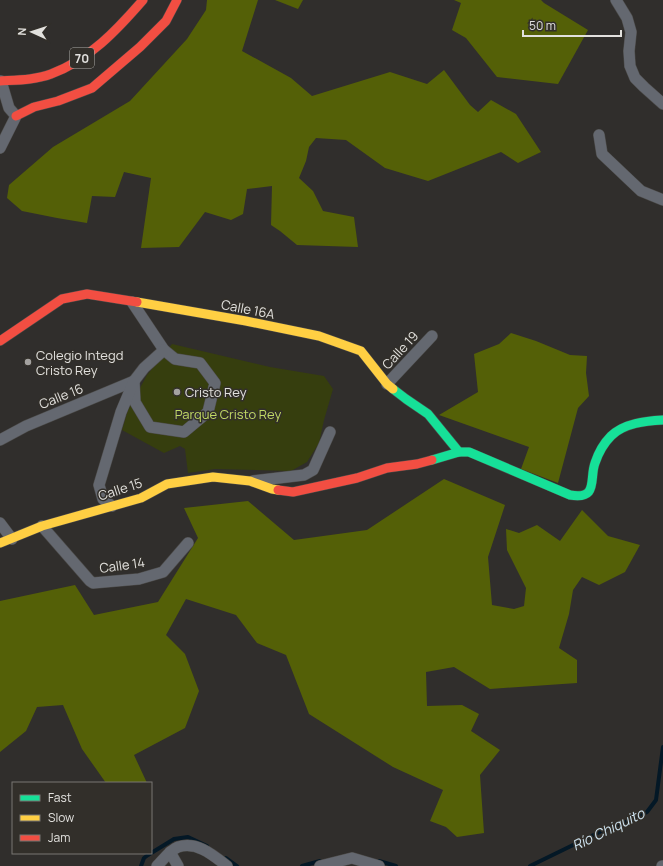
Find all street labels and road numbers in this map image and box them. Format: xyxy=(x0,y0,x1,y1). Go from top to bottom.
road number: 70 xyxy=(70,48,94,68)
street label: Calle 16A xyxy=(220,295,276,323)
street label: Calle 19 xyxy=(378,327,422,373)
street label: Calle 16 xyxy=(36,379,86,413)
street label: Calle 15 xyxy=(96,473,144,505)
street label: Calle 14 xyxy=(98,553,146,577)

